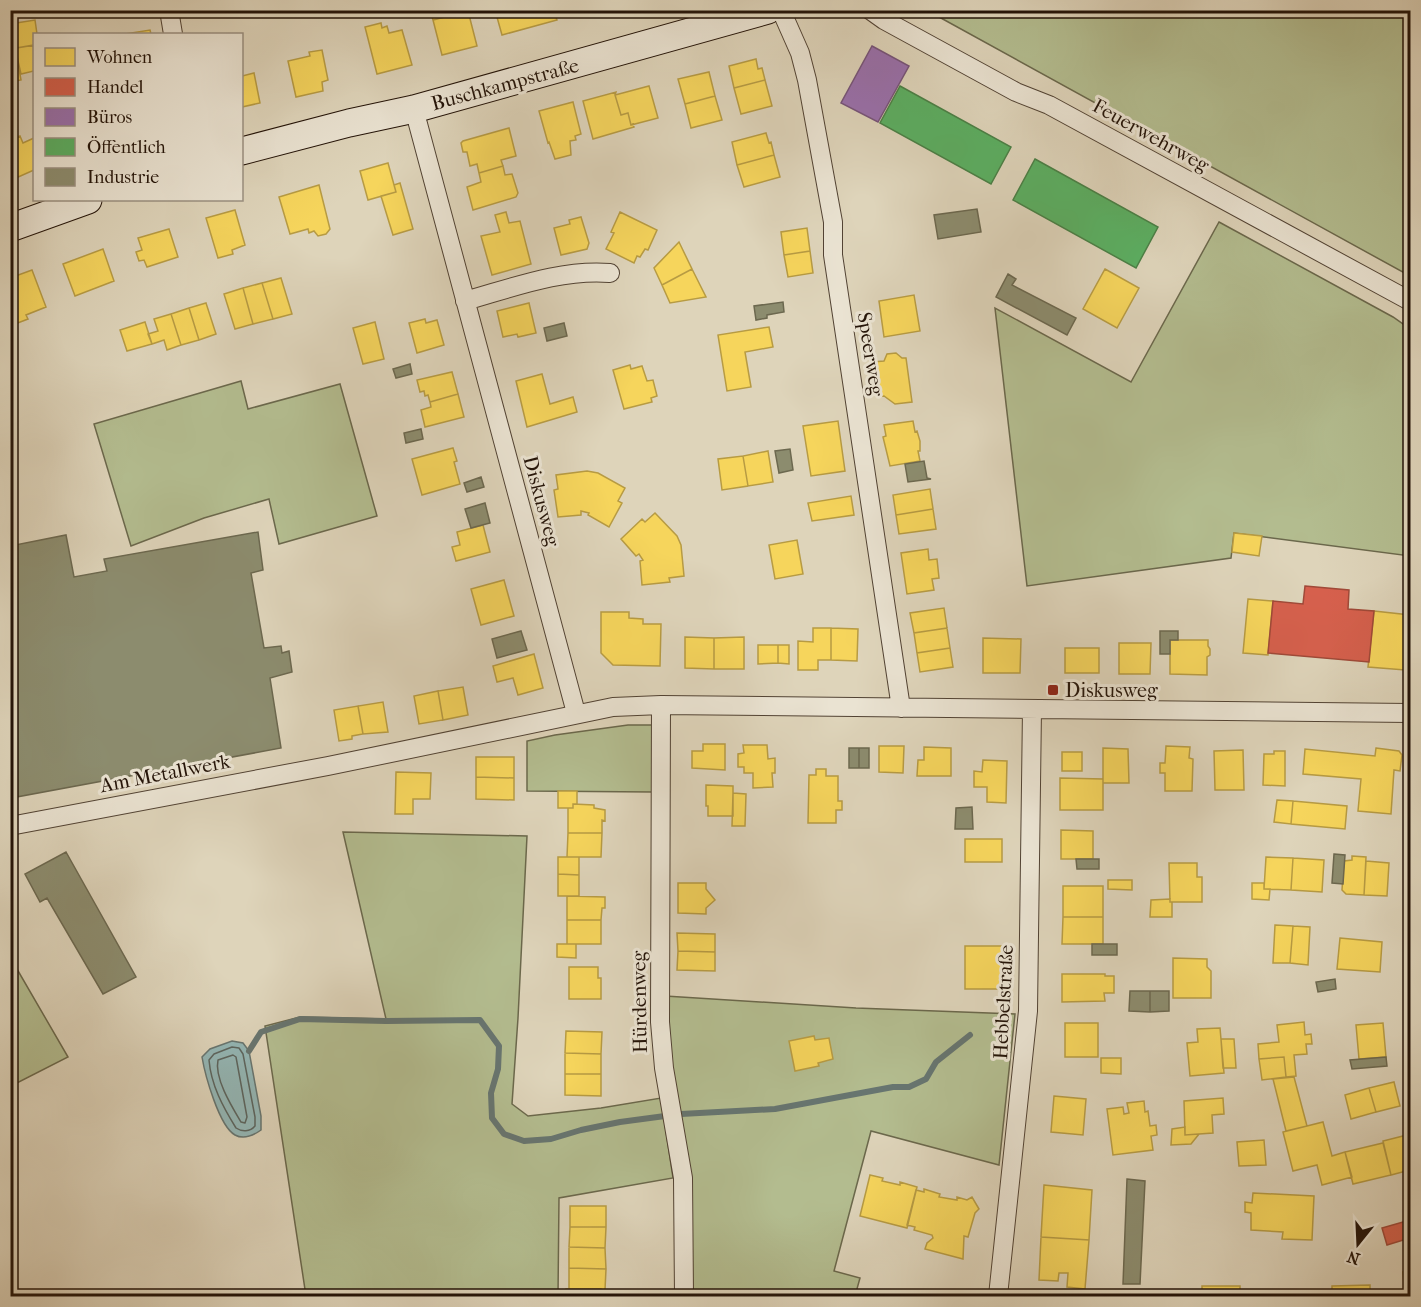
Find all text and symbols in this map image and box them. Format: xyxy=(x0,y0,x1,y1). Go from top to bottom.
legend xyxy=(33,33,243,201)
text: Wohnen xyxy=(86,47,153,68)
street label: Buschkampstraße xyxy=(429,54,582,115)
text: Handel xyxy=(87,77,144,98)
street label: Feuerwehrweg xyxy=(1089,94,1213,177)
text: Büros xyxy=(87,107,133,128)
text: Öffentlich xyxy=(87,136,166,158)
text: Industrie xyxy=(87,167,159,188)
street label: Speerweg xyxy=(853,310,889,398)
street label: Diskusweg xyxy=(518,453,565,549)
place label: Diskusweg xyxy=(1065,679,1158,702)
marker: Diskusweg xyxy=(1046,683,1060,697)
street label: Am Metallwerk xyxy=(97,749,233,798)
street label: Hebbelstraße xyxy=(989,944,1018,1060)
street label: Hürdenweg xyxy=(627,950,652,1053)
north arrow xyxy=(1328,1214,1388,1274)
text: N xyxy=(1344,1247,1362,1269)

